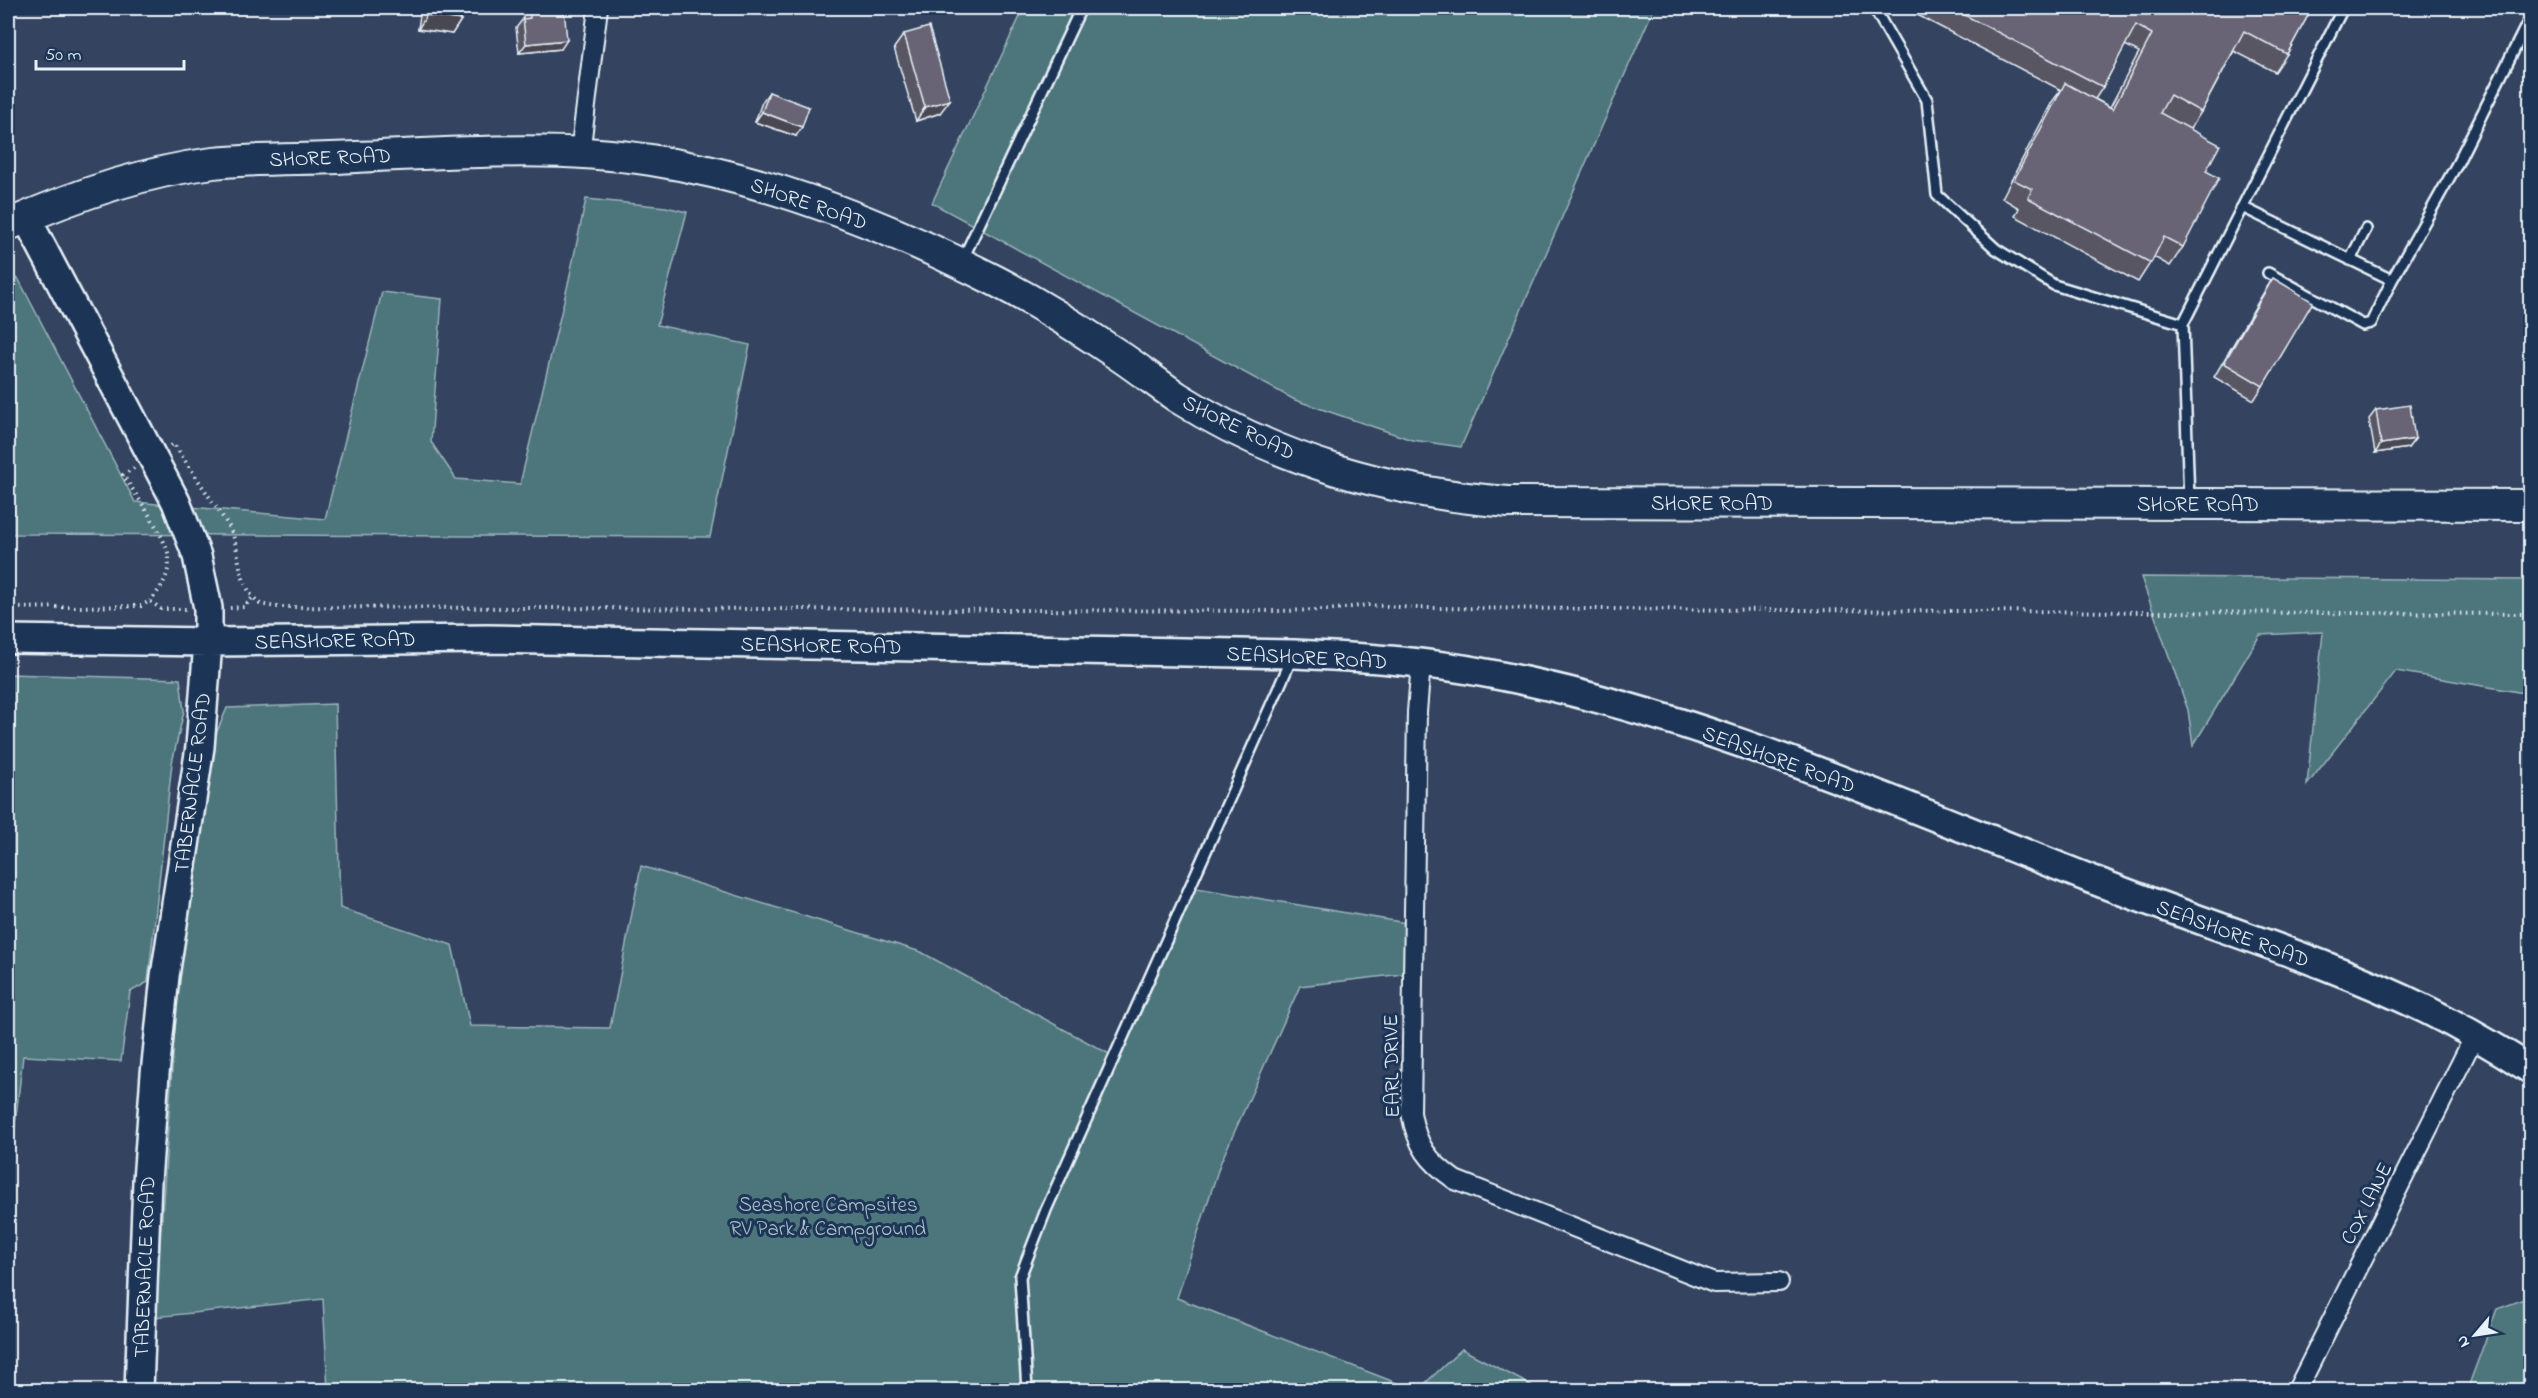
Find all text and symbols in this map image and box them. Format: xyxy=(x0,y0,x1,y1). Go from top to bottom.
scale bar xyxy=(36,33,184,71)
text: 50 m xyxy=(45,43,82,69)
street label: SHORE ROAD xyxy=(269,142,391,176)
street label: SHORE ROAD xyxy=(746,171,871,239)
street label: SHORE ROAD xyxy=(1177,389,1299,469)
street label: SHORE ROAD xyxy=(1651,490,1773,520)
street label: SHORE ROAD xyxy=(2137,491,2259,521)
street label: SEASHORE ROAD xyxy=(254,626,416,658)
street label: SEASHORE ROAD xyxy=(740,631,902,663)
street label: SEASHORE ROAD xyxy=(1226,640,1388,678)
street label: TABERNACLE ROAD xyxy=(168,691,220,875)
street label: SEASHORE ROAD xyxy=(1698,719,1859,802)
street label: SEASHORE ROAD xyxy=(2152,893,2313,976)
street label: EARL DRIVE xyxy=(1377,1014,1409,1118)
street label: COX LANE xyxy=(2334,1158,2401,1250)
street label: TABERNACLE ROAD xyxy=(128,1176,164,1358)
park label: Seashore Campsites RV Park & Campground xyxy=(730,1191,926,1247)
north arrow xyxy=(2445,1305,2505,1365)
text: N xyxy=(2450,1331,2477,1352)

